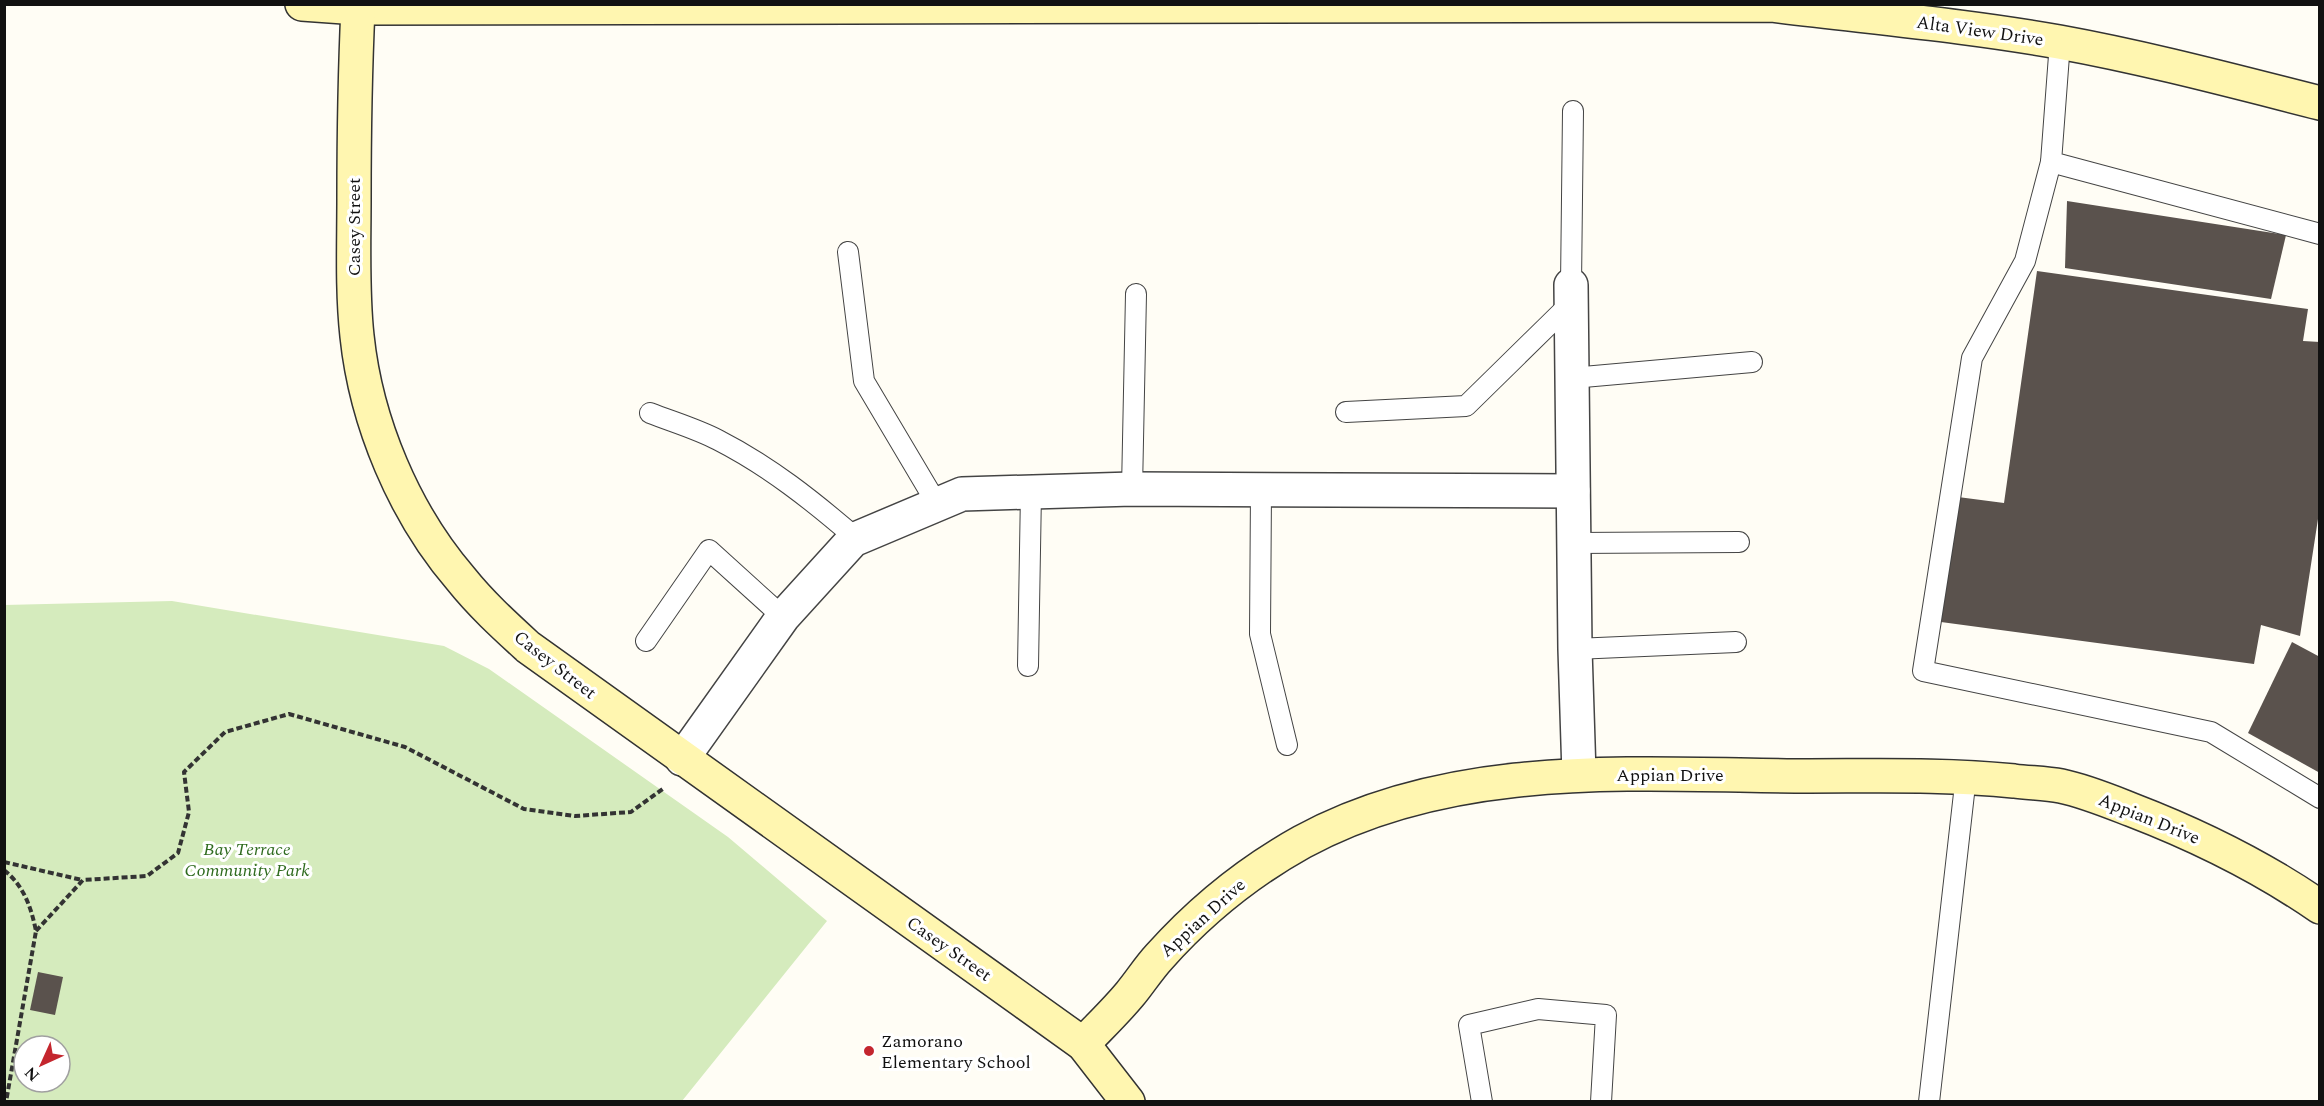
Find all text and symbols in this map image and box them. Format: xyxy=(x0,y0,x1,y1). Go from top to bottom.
street label: Alta View Drive xyxy=(1915,9,2045,53)
street label: Casey Street xyxy=(341,178,368,276)
street label: Casey Street xyxy=(508,624,602,706)
street label: Appian Drive xyxy=(1616,762,1724,789)
street label: Appian Drive xyxy=(2094,786,2204,852)
park label: Bay Terrace Community Park xyxy=(184,836,310,884)
street label: Appian Drive xyxy=(1154,872,1252,964)
street label: Casey Street xyxy=(901,910,997,988)
place label: Zamorano Elementary School xyxy=(881,1028,1031,1076)
north arrow xyxy=(12,1034,72,1094)
marker: Zamorano Elementary School xyxy=(862,1044,876,1058)
text: N xyxy=(19,1061,45,1087)

